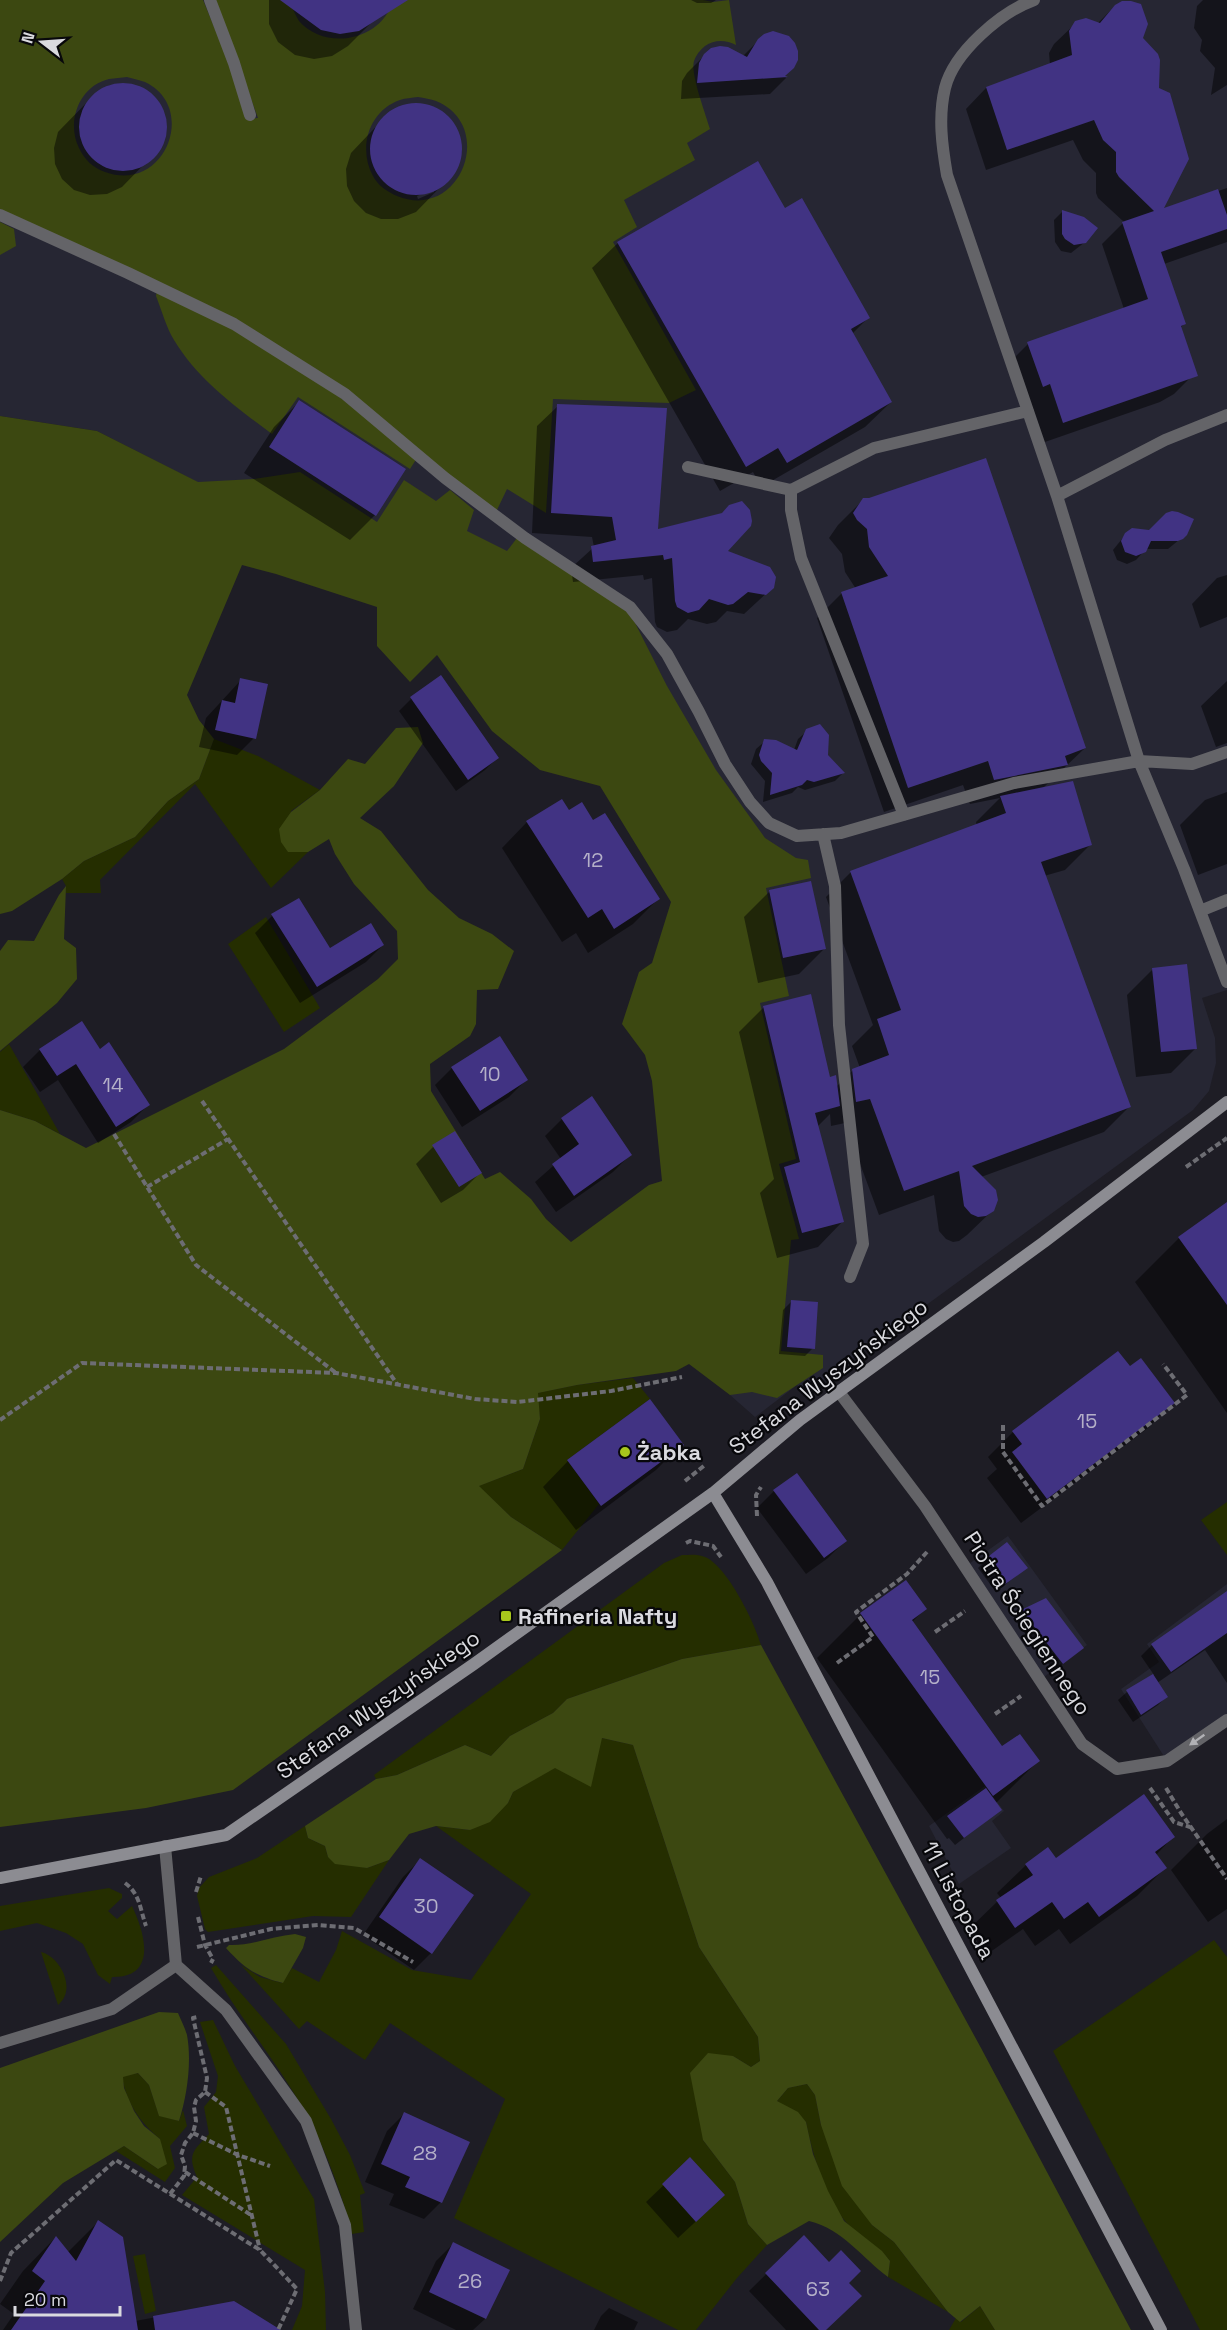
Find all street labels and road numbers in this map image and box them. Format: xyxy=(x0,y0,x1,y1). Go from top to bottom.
street label: Stefana Wyszyńskiego xyxy=(723,1292,933,1460)
street label: Piotra Ściegiennego xyxy=(958,1526,1098,1720)
street label: Stefana Wyszyńskiego xyxy=(271,1623,485,1785)
street label: 11 Listopada xyxy=(916,1836,1002,1964)

